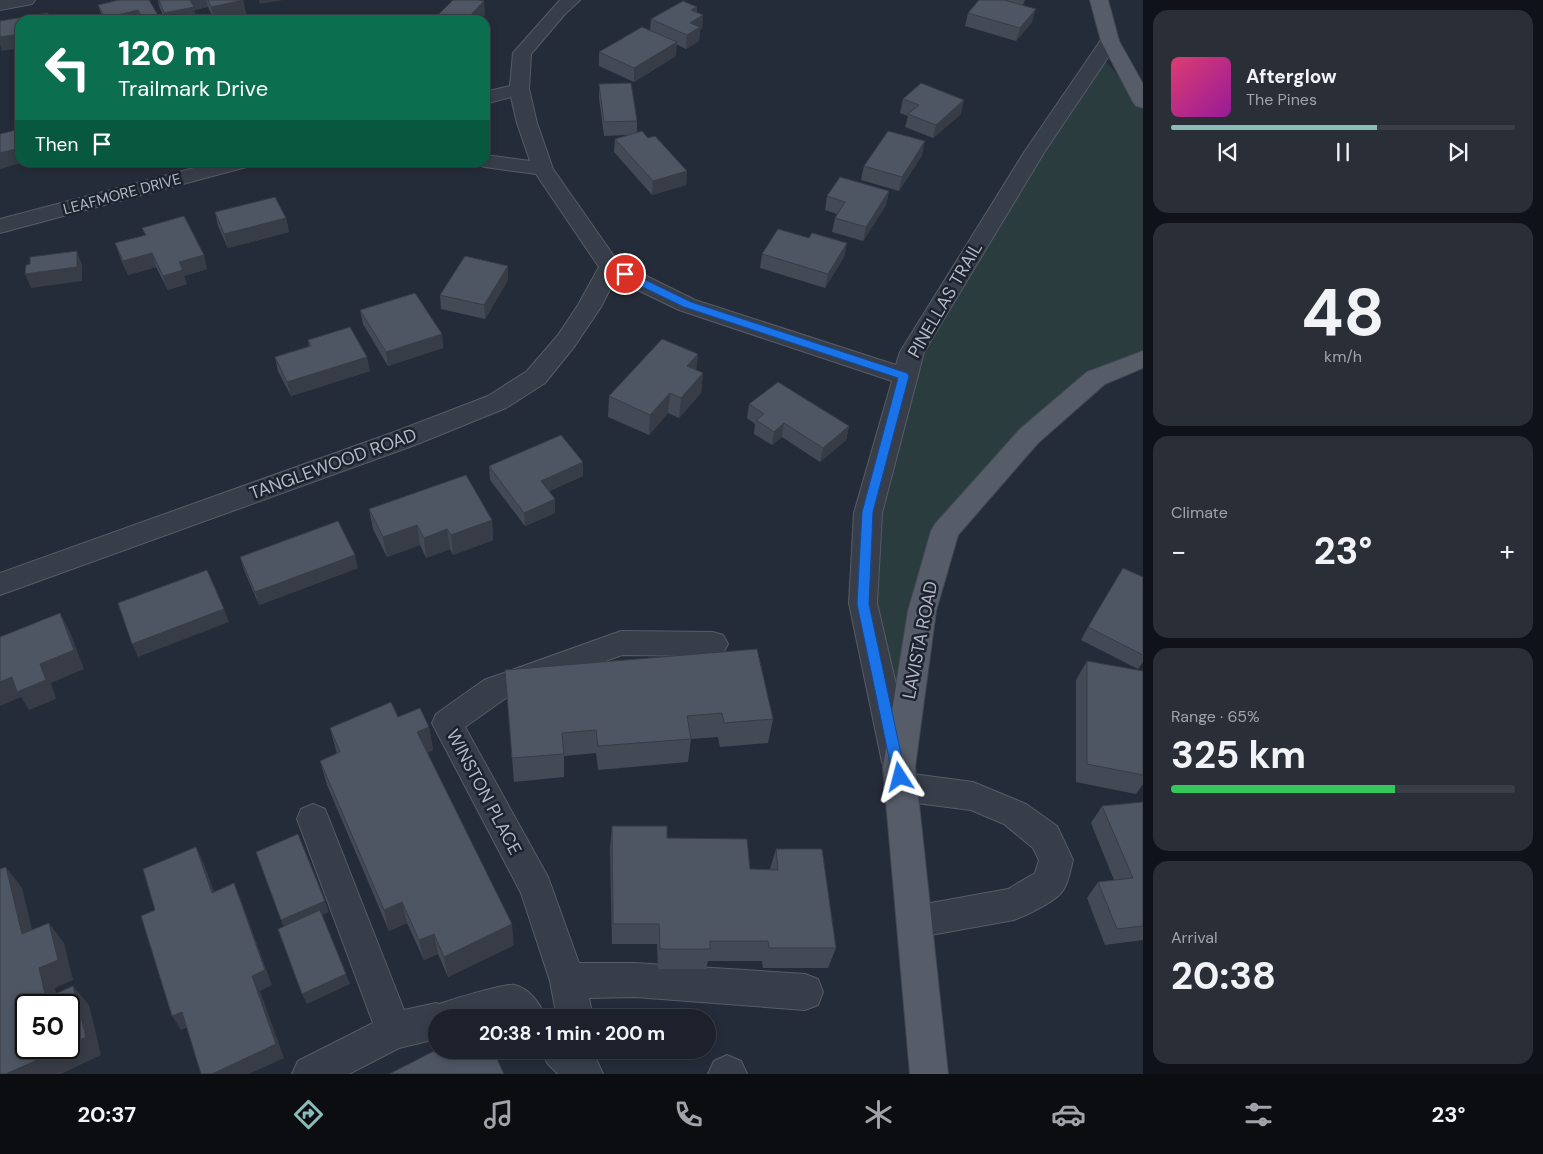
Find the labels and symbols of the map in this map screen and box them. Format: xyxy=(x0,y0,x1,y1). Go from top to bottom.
street label: LEAFMORE DRIVE xyxy=(61,169,183,219)
street label: PINELLAS TRAIL xyxy=(902,238,988,362)
pin xyxy=(604,253,646,295)
street label: TANGLEWOOD ROAD xyxy=(246,423,420,505)
street label: LAVISTA ROAD xyxy=(897,579,943,701)
street label: WINSTON PLACE xyxy=(441,725,527,859)
position arrow xyxy=(873,750,925,802)
speed limit sign: 50 xyxy=(15,994,80,1059)

